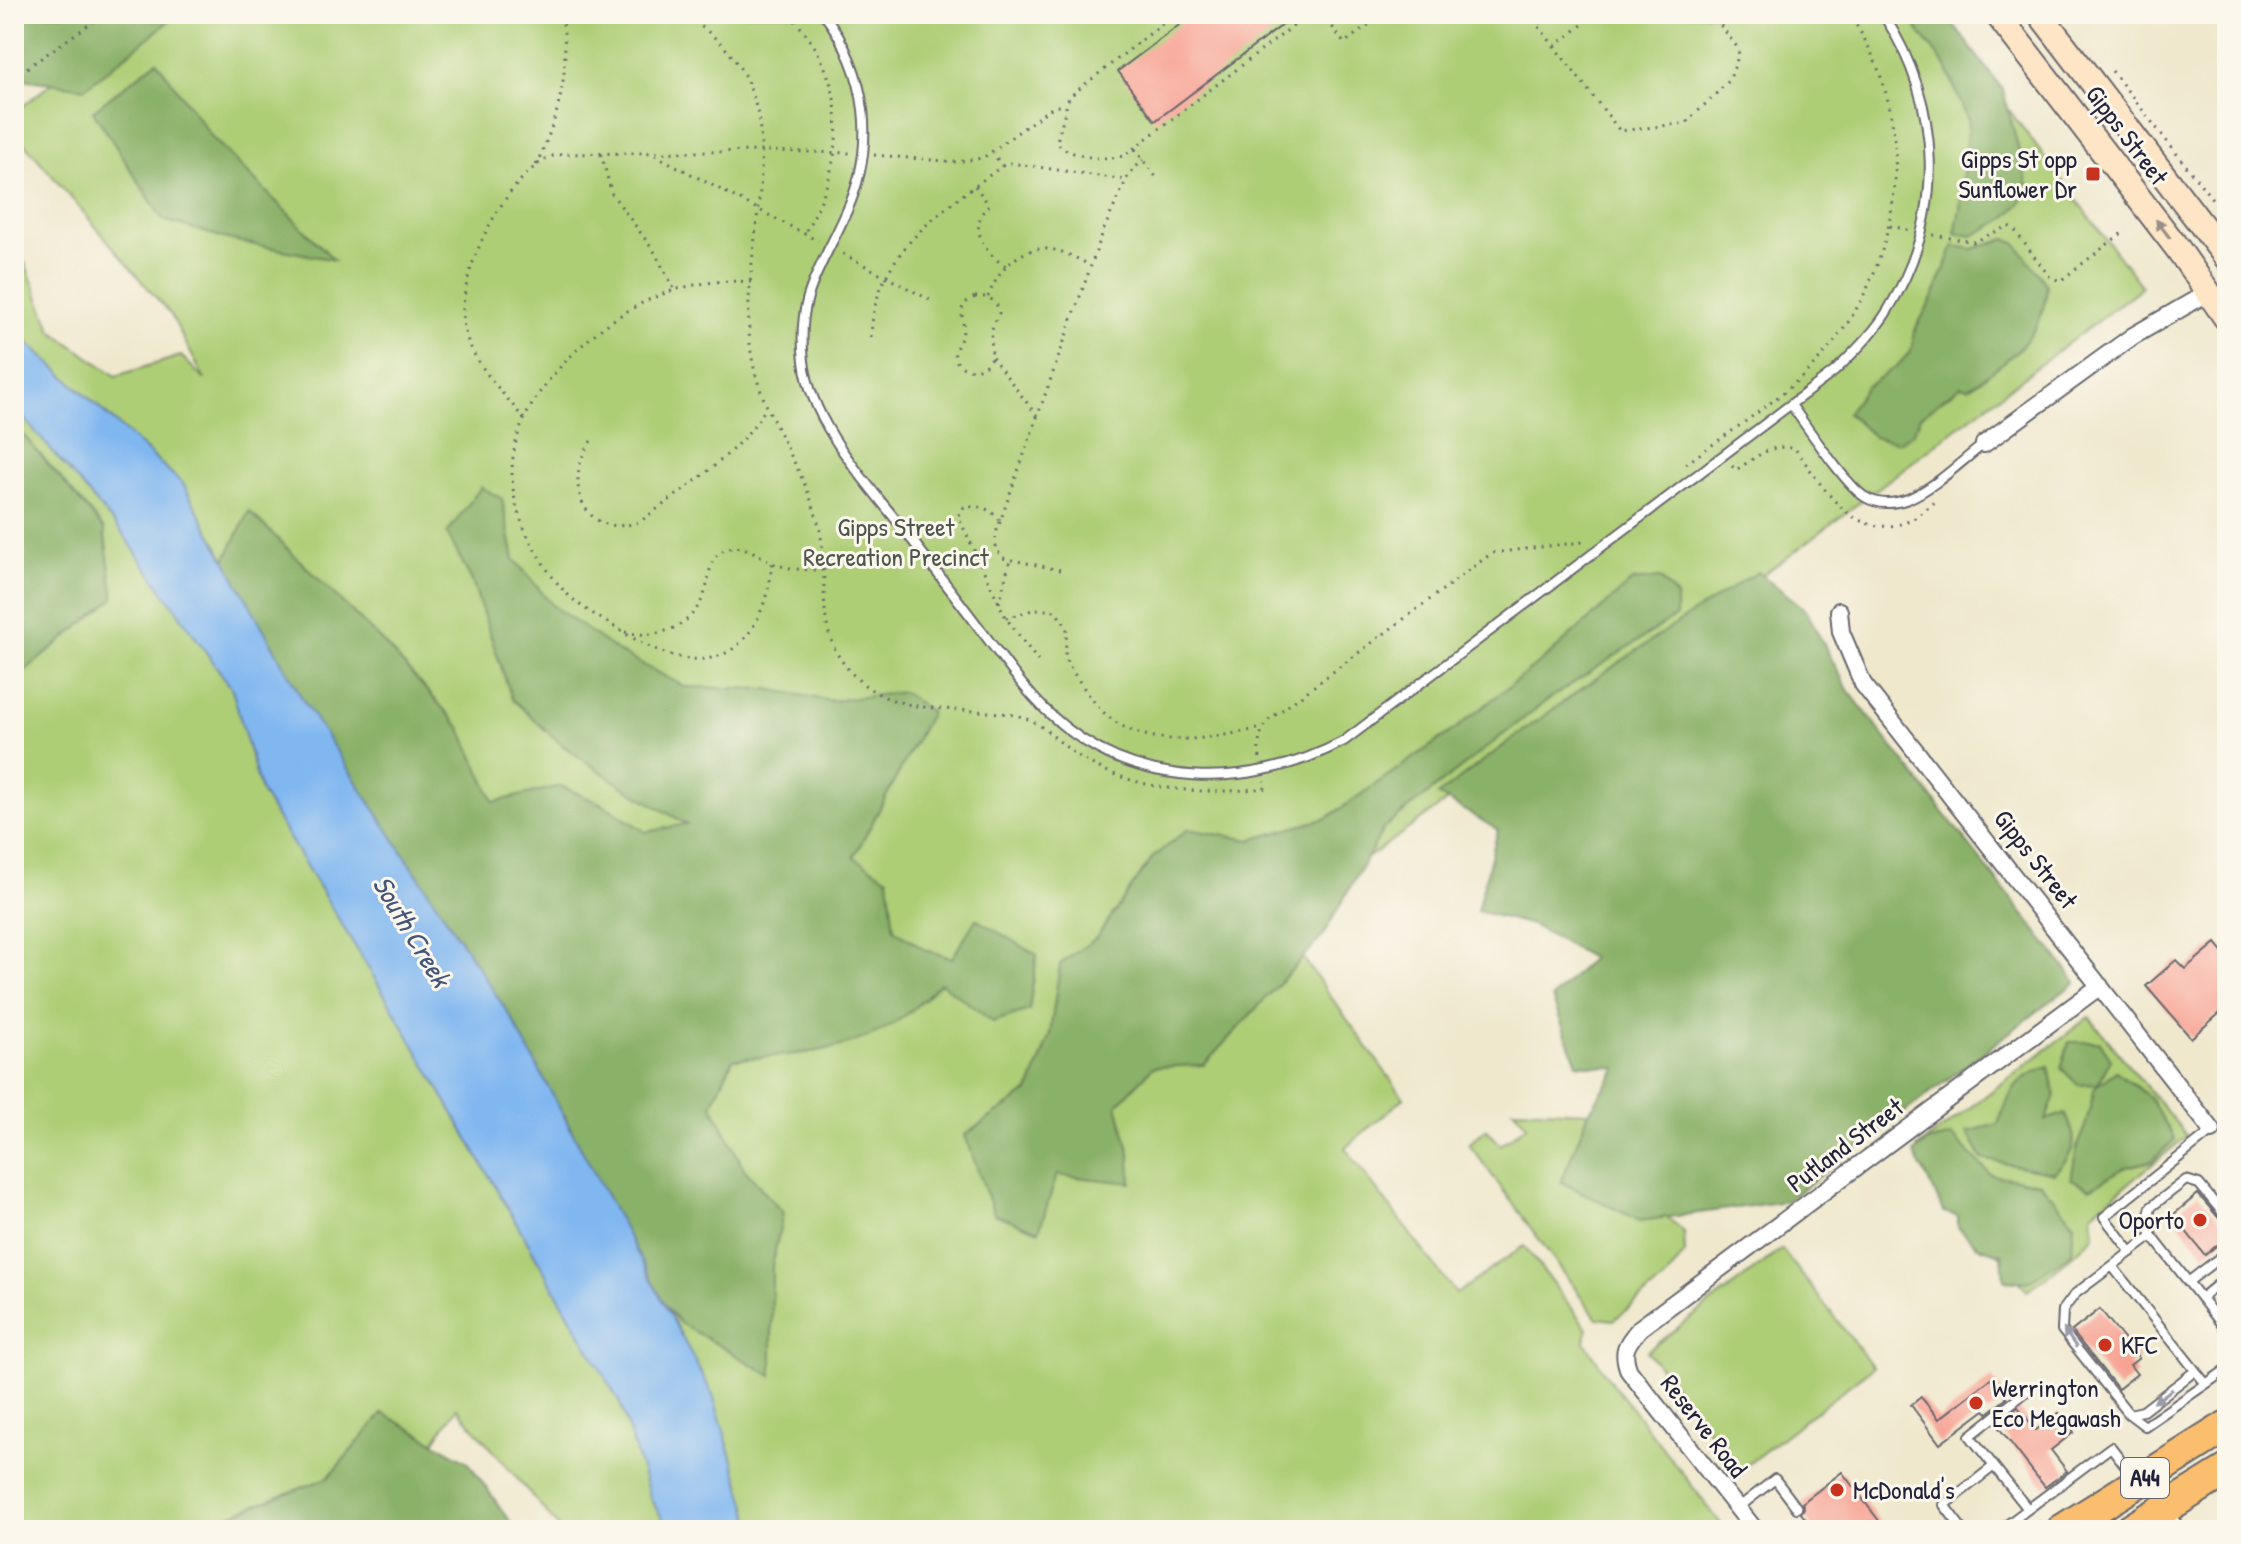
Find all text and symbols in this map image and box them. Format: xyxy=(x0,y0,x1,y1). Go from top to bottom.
street label: Gipps Street xyxy=(2078,77,2177,193)
place label: Gipps St opp Sunflower Dr xyxy=(1958,141,2077,206)
marker: Gipps St opp Sunflower Dr xyxy=(2084,165,2102,183)
one-way arrow xyxy=(2156,219,2172,239)
park label: Gipps Street Recreation Precinct xyxy=(803,509,990,574)
street label: Gipps Street xyxy=(1987,802,2087,916)
water label: South Creek xyxy=(364,868,461,996)
street label: Putland Street xyxy=(1779,1089,1911,1200)
place label: Oporto xyxy=(2119,1202,2184,1237)
marker: Oporto xyxy=(2191,1211,2209,1229)
one-way arrow xyxy=(2063,1327,2079,1349)
place label: KFC xyxy=(2121,1327,2159,1362)
marker: KFC xyxy=(2096,1336,2114,1354)
street label: Reserve Road xyxy=(1653,1367,1756,1484)
place label: Werrington Eco Megawash xyxy=(1992,1370,2121,1435)
one-way arrow xyxy=(2153,1387,2174,1403)
marker: Werrington Eco Megawash xyxy=(1967,1394,1985,1412)
road number: A44 xyxy=(2121,1458,2169,1498)
place label: McDonald's xyxy=(1853,1472,1955,1507)
marker: McDonald's xyxy=(1828,1481,1846,1499)

